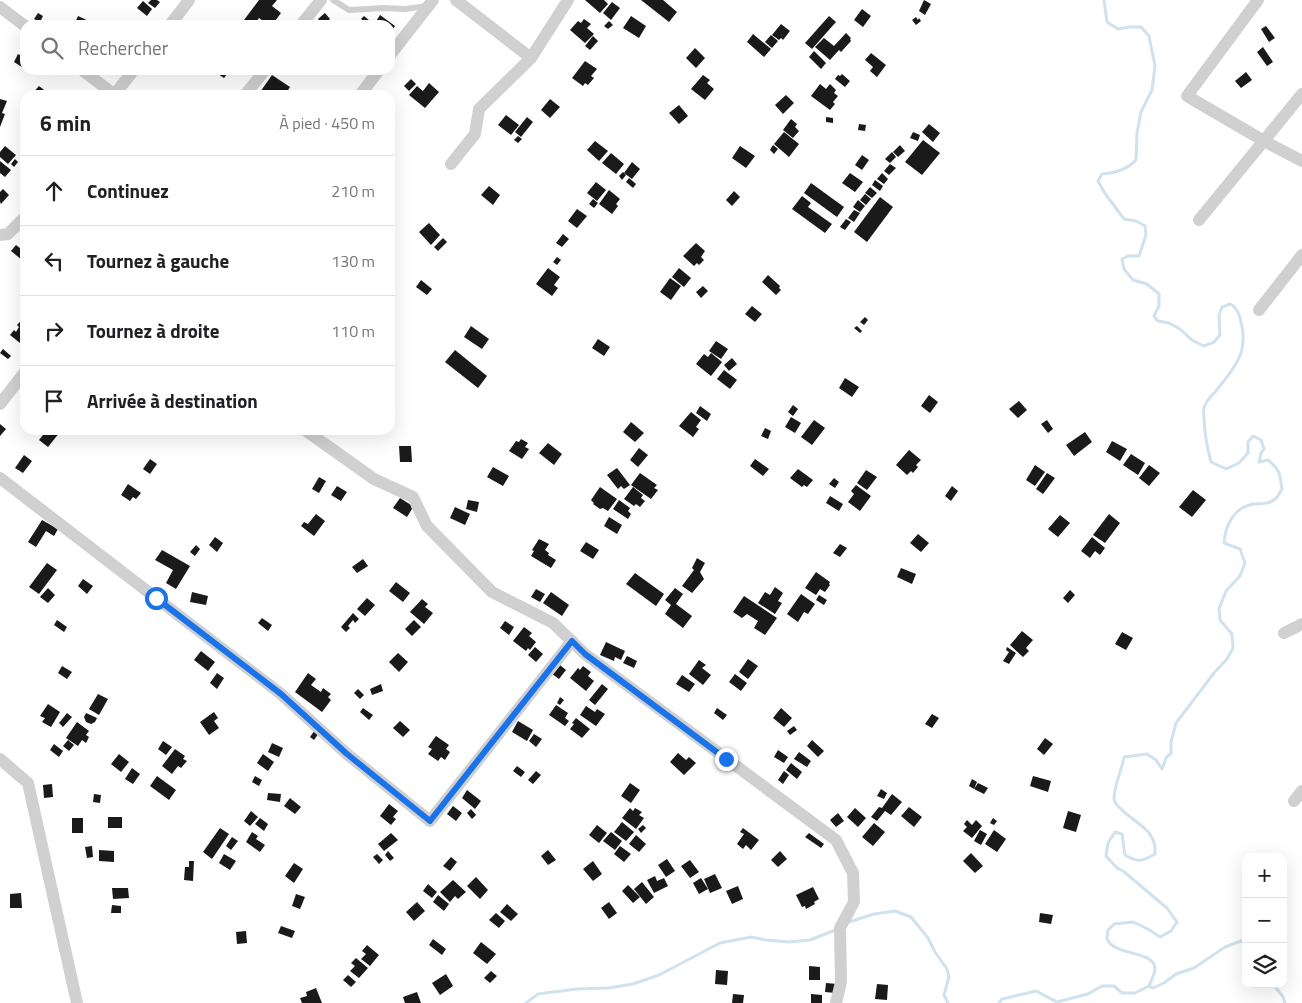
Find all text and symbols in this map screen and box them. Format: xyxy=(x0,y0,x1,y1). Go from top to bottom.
search box xyxy=(20,20,395,75)
text: Rechercher xyxy=(78,33,168,62)
icon: search xyxy=(38,34,66,62)
text: 6 min xyxy=(40,107,91,139)
text: À pied · 450 m xyxy=(279,111,375,135)
text: Continuez xyxy=(87,176,169,205)
icon: ahead xyxy=(40,177,68,205)
text: 210 m xyxy=(331,179,375,203)
text: Tournez à gauche xyxy=(87,246,229,275)
icon: left xyxy=(40,247,68,275)
text: 130 m xyxy=(331,249,375,273)
text: Tournez à droite xyxy=(87,316,219,345)
icon: right xyxy=(40,317,68,345)
text: 110 m xyxy=(331,319,375,343)
text: Arrivée à destination xyxy=(87,386,258,415)
icon: arrive xyxy=(40,387,68,415)
route start xyxy=(145,587,168,610)
route end xyxy=(715,748,738,771)
map controls xyxy=(1242,853,1287,988)
button: + xyxy=(1242,853,1287,898)
button: − xyxy=(1242,898,1287,943)
button: layers xyxy=(1242,943,1287,988)

